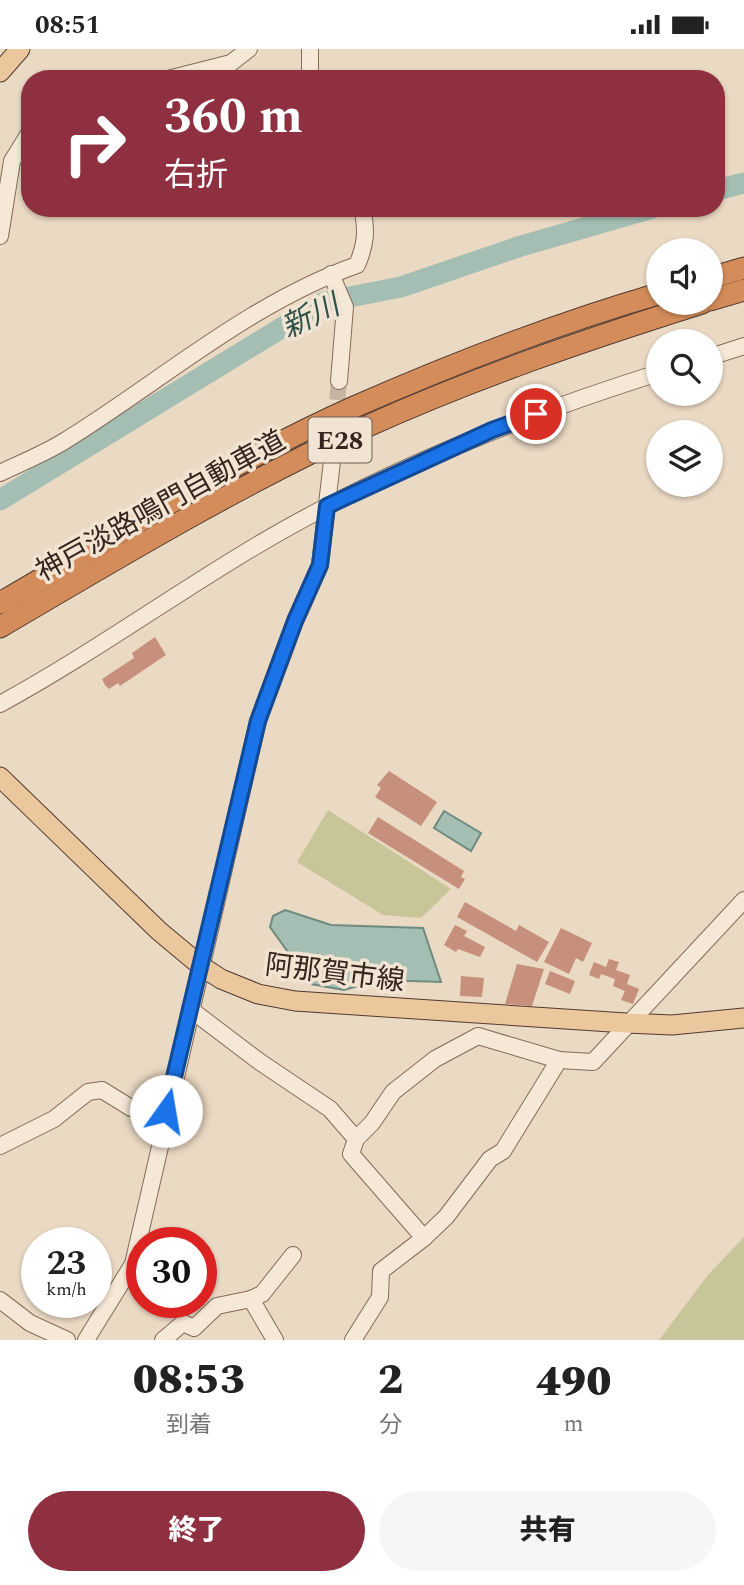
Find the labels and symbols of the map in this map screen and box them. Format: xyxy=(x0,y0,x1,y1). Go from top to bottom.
water label: 新川 xyxy=(273,282,350,351)
pin xyxy=(506,384,566,444)
road number: E28 xyxy=(308,417,372,463)
street label: 神戸淡路鳴門自動車道 xyxy=(28,420,294,593)
street label: 阿那賀市線 xyxy=(263,944,407,1003)
position arrow xyxy=(129,1074,203,1148)
speed limit sign: 30 xyxy=(126,1227,217,1318)

